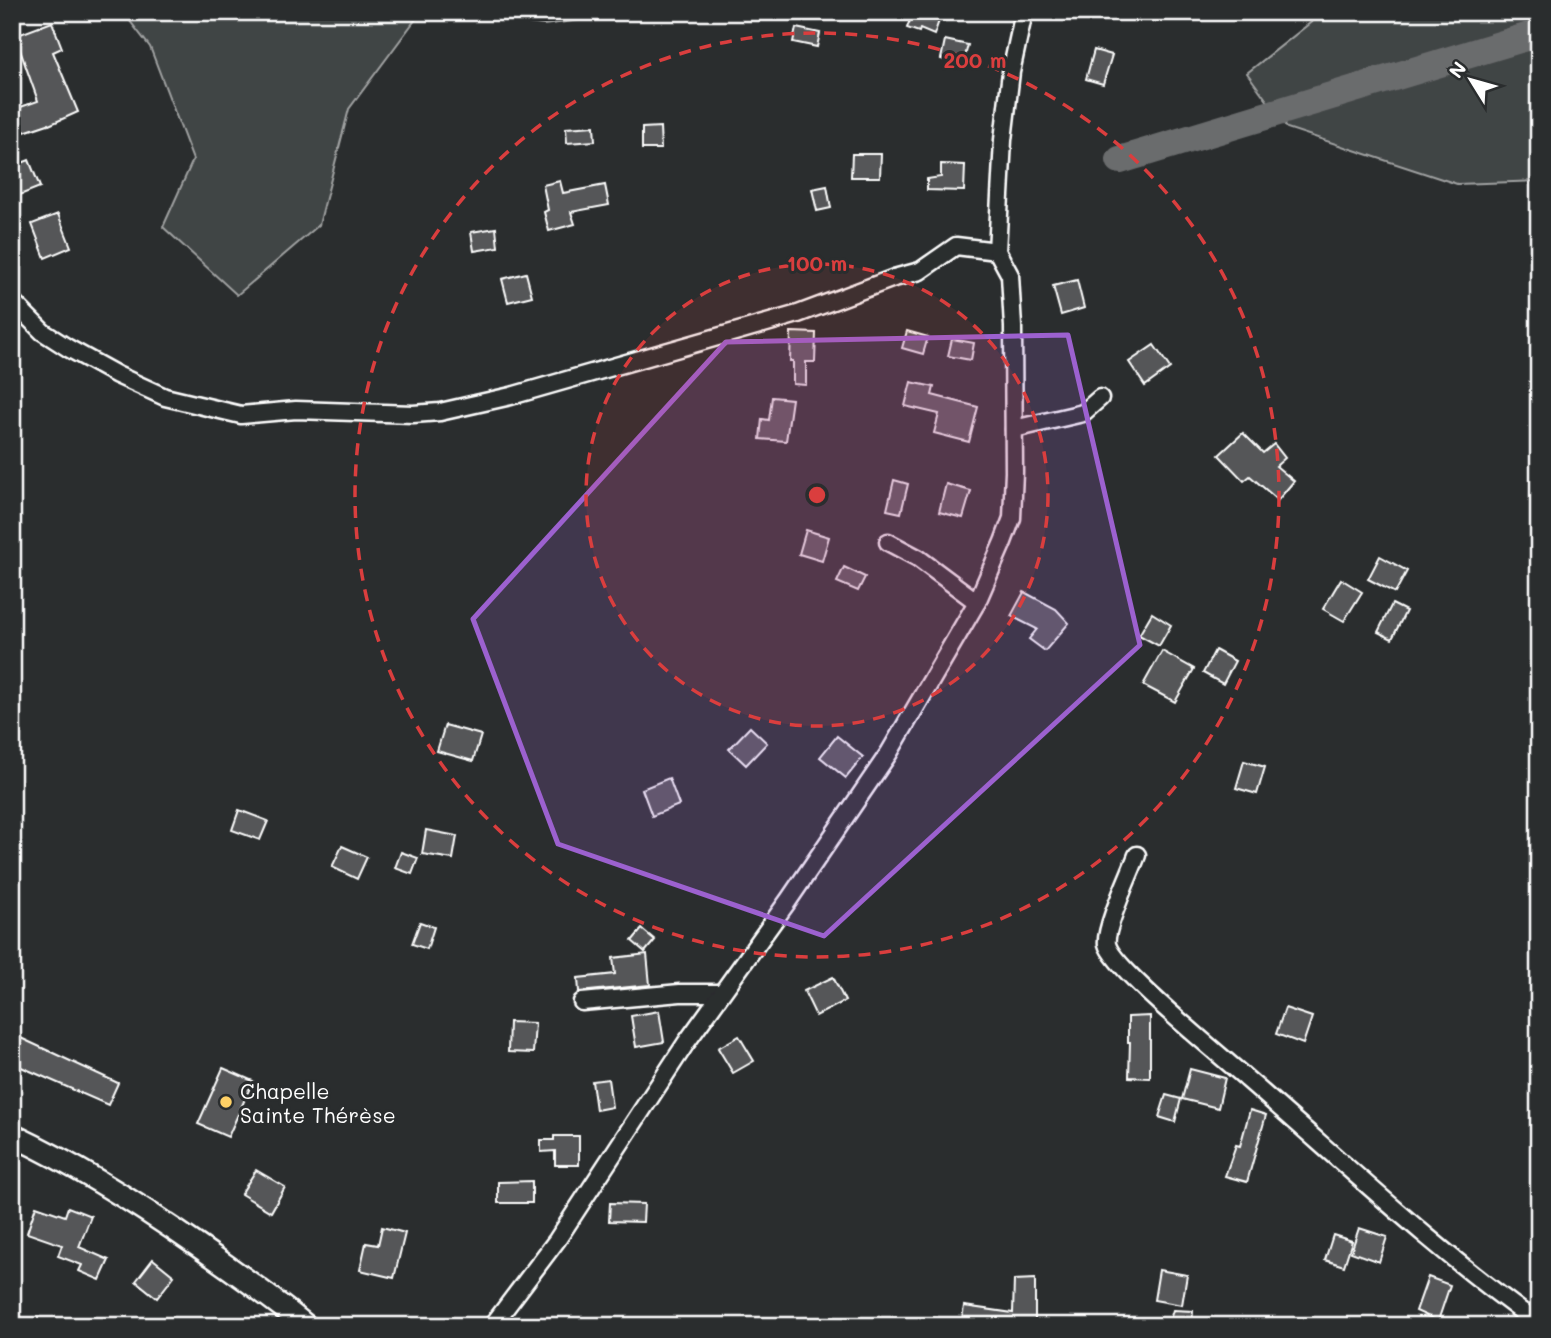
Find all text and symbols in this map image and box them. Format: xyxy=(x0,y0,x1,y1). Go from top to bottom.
text: 200 m xyxy=(944,46,1006,73)
north arrow xyxy=(1436,46,1506,116)
text: N xyxy=(1443,56,1471,83)
text: 100 m xyxy=(787,249,847,276)
centre of rings xyxy=(805,483,829,507)
place label: Chapelle Sainte Thérèse xyxy=(240,1077,396,1128)
marker: Chapelle Sainte Thérèse xyxy=(218,1094,234,1110)

